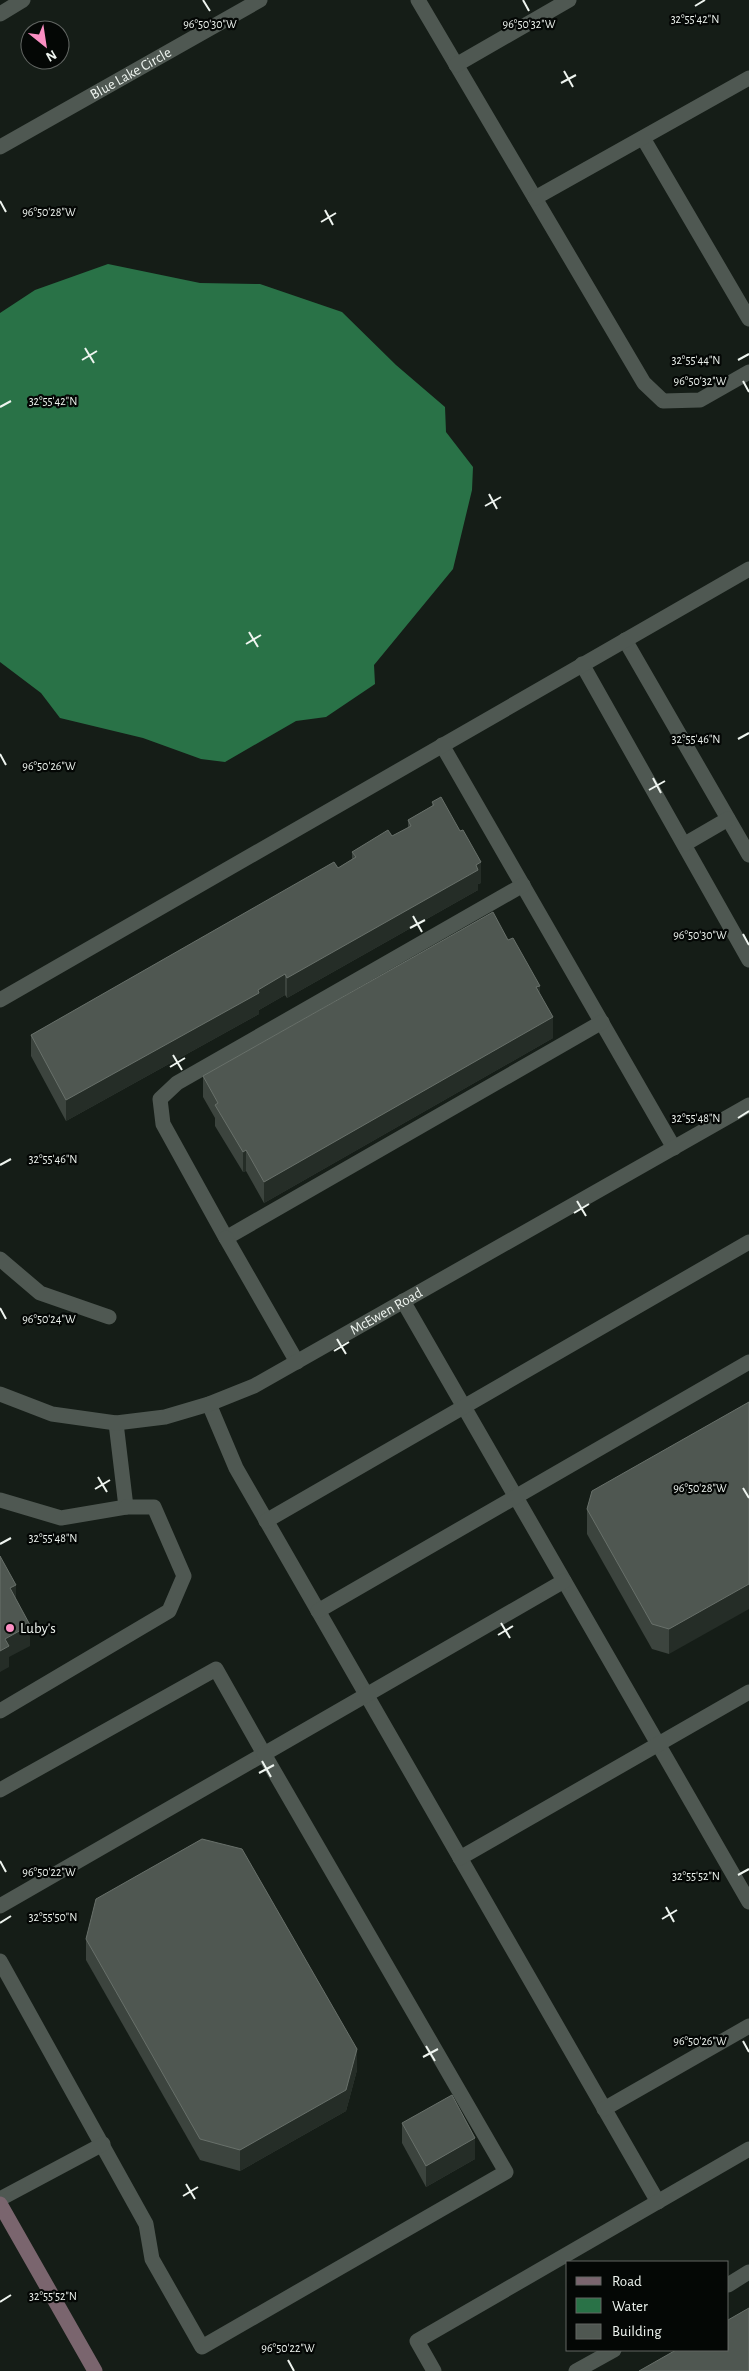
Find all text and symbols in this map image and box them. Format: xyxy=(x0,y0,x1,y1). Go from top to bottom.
text: 32°55'42"N xyxy=(671,13,719,25)
text: 96°50'30"W xyxy=(183,18,237,30)
text: 96°50'32"W xyxy=(503,18,556,30)
north arrow xyxy=(20,20,70,70)
street label: Blue Lake Circle xyxy=(87,44,174,102)
text: N xyxy=(43,47,59,64)
text: 96°50'28"W xyxy=(22,206,76,218)
text: 32°55'44"N xyxy=(671,354,721,366)
text: 96°50'32"W xyxy=(674,375,727,387)
text: 32°55'42"N xyxy=(29,395,77,407)
text: 32°55'46"N xyxy=(672,733,720,745)
text: 96°50'26"W xyxy=(22,760,76,772)
text: 96°50'30"W xyxy=(673,929,727,941)
text: 32°55'48"N xyxy=(672,1112,720,1124)
text: 32°55'46"N xyxy=(29,1153,77,1165)
street label: McEwen Road xyxy=(347,1284,425,1337)
text: 96°50'24"W xyxy=(22,1313,76,1325)
text: 96°50'28"W xyxy=(673,1482,727,1494)
text: 32°55'48"N xyxy=(29,1532,77,1544)
place label: Luby's xyxy=(20,1621,56,1636)
marker: Luby's xyxy=(4,1622,16,1634)
text: 96°50'22"W xyxy=(22,1866,76,1878)
text: 32°55'52"N xyxy=(672,1870,720,1882)
text: 32°55'50"N xyxy=(29,1911,77,1923)
text: 96°50'26"W xyxy=(673,2035,727,2047)
legend xyxy=(566,2261,729,2351)
text: Road xyxy=(612,2274,642,2289)
text: 32°55'52"N xyxy=(29,2290,77,2302)
text: Water xyxy=(612,2299,648,2314)
text: Building xyxy=(612,2324,662,2339)
text: 96°50'22"W xyxy=(261,2342,315,2354)

